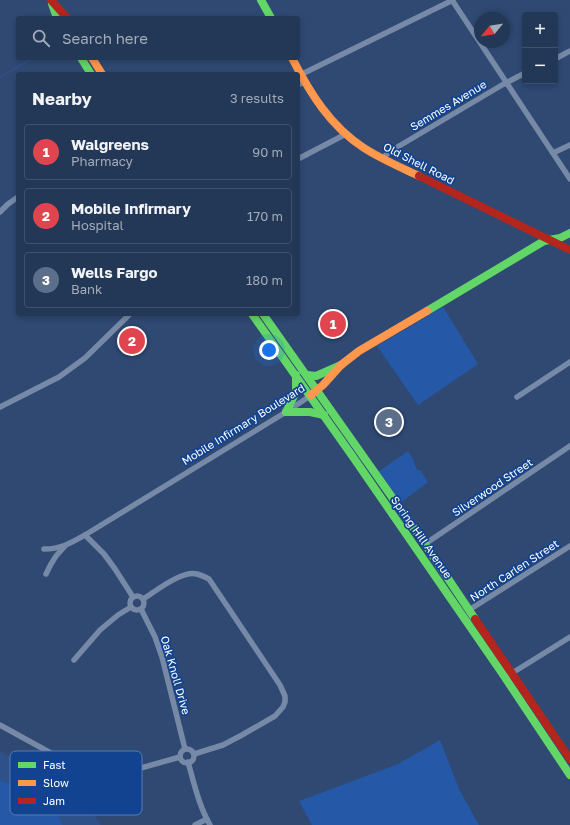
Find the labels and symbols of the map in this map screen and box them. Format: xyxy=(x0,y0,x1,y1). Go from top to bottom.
north arrow xyxy=(474,12,510,48)
street label: Semmes Avenue xyxy=(407,77,489,133)
street label: Old Shell Road xyxy=(381,140,457,186)
pin: 1 xyxy=(320,309,346,339)
pin: 2 xyxy=(119,326,145,356)
your location xyxy=(259,340,279,360)
street label: Mobile Infirmary Boulevard xyxy=(179,381,307,467)
pin: 3 xyxy=(376,407,402,437)
street label: Silverwood Street xyxy=(449,455,535,519)
street label: Spring Hill Avenue xyxy=(389,493,455,581)
street label: North Carlen Street xyxy=(467,536,561,604)
street label: Oak Knoll Drive xyxy=(159,634,193,716)
legend xyxy=(10,751,142,815)
text: Fast xyxy=(43,758,66,771)
text: Slow xyxy=(43,776,69,789)
text: Jam xyxy=(43,794,65,807)

